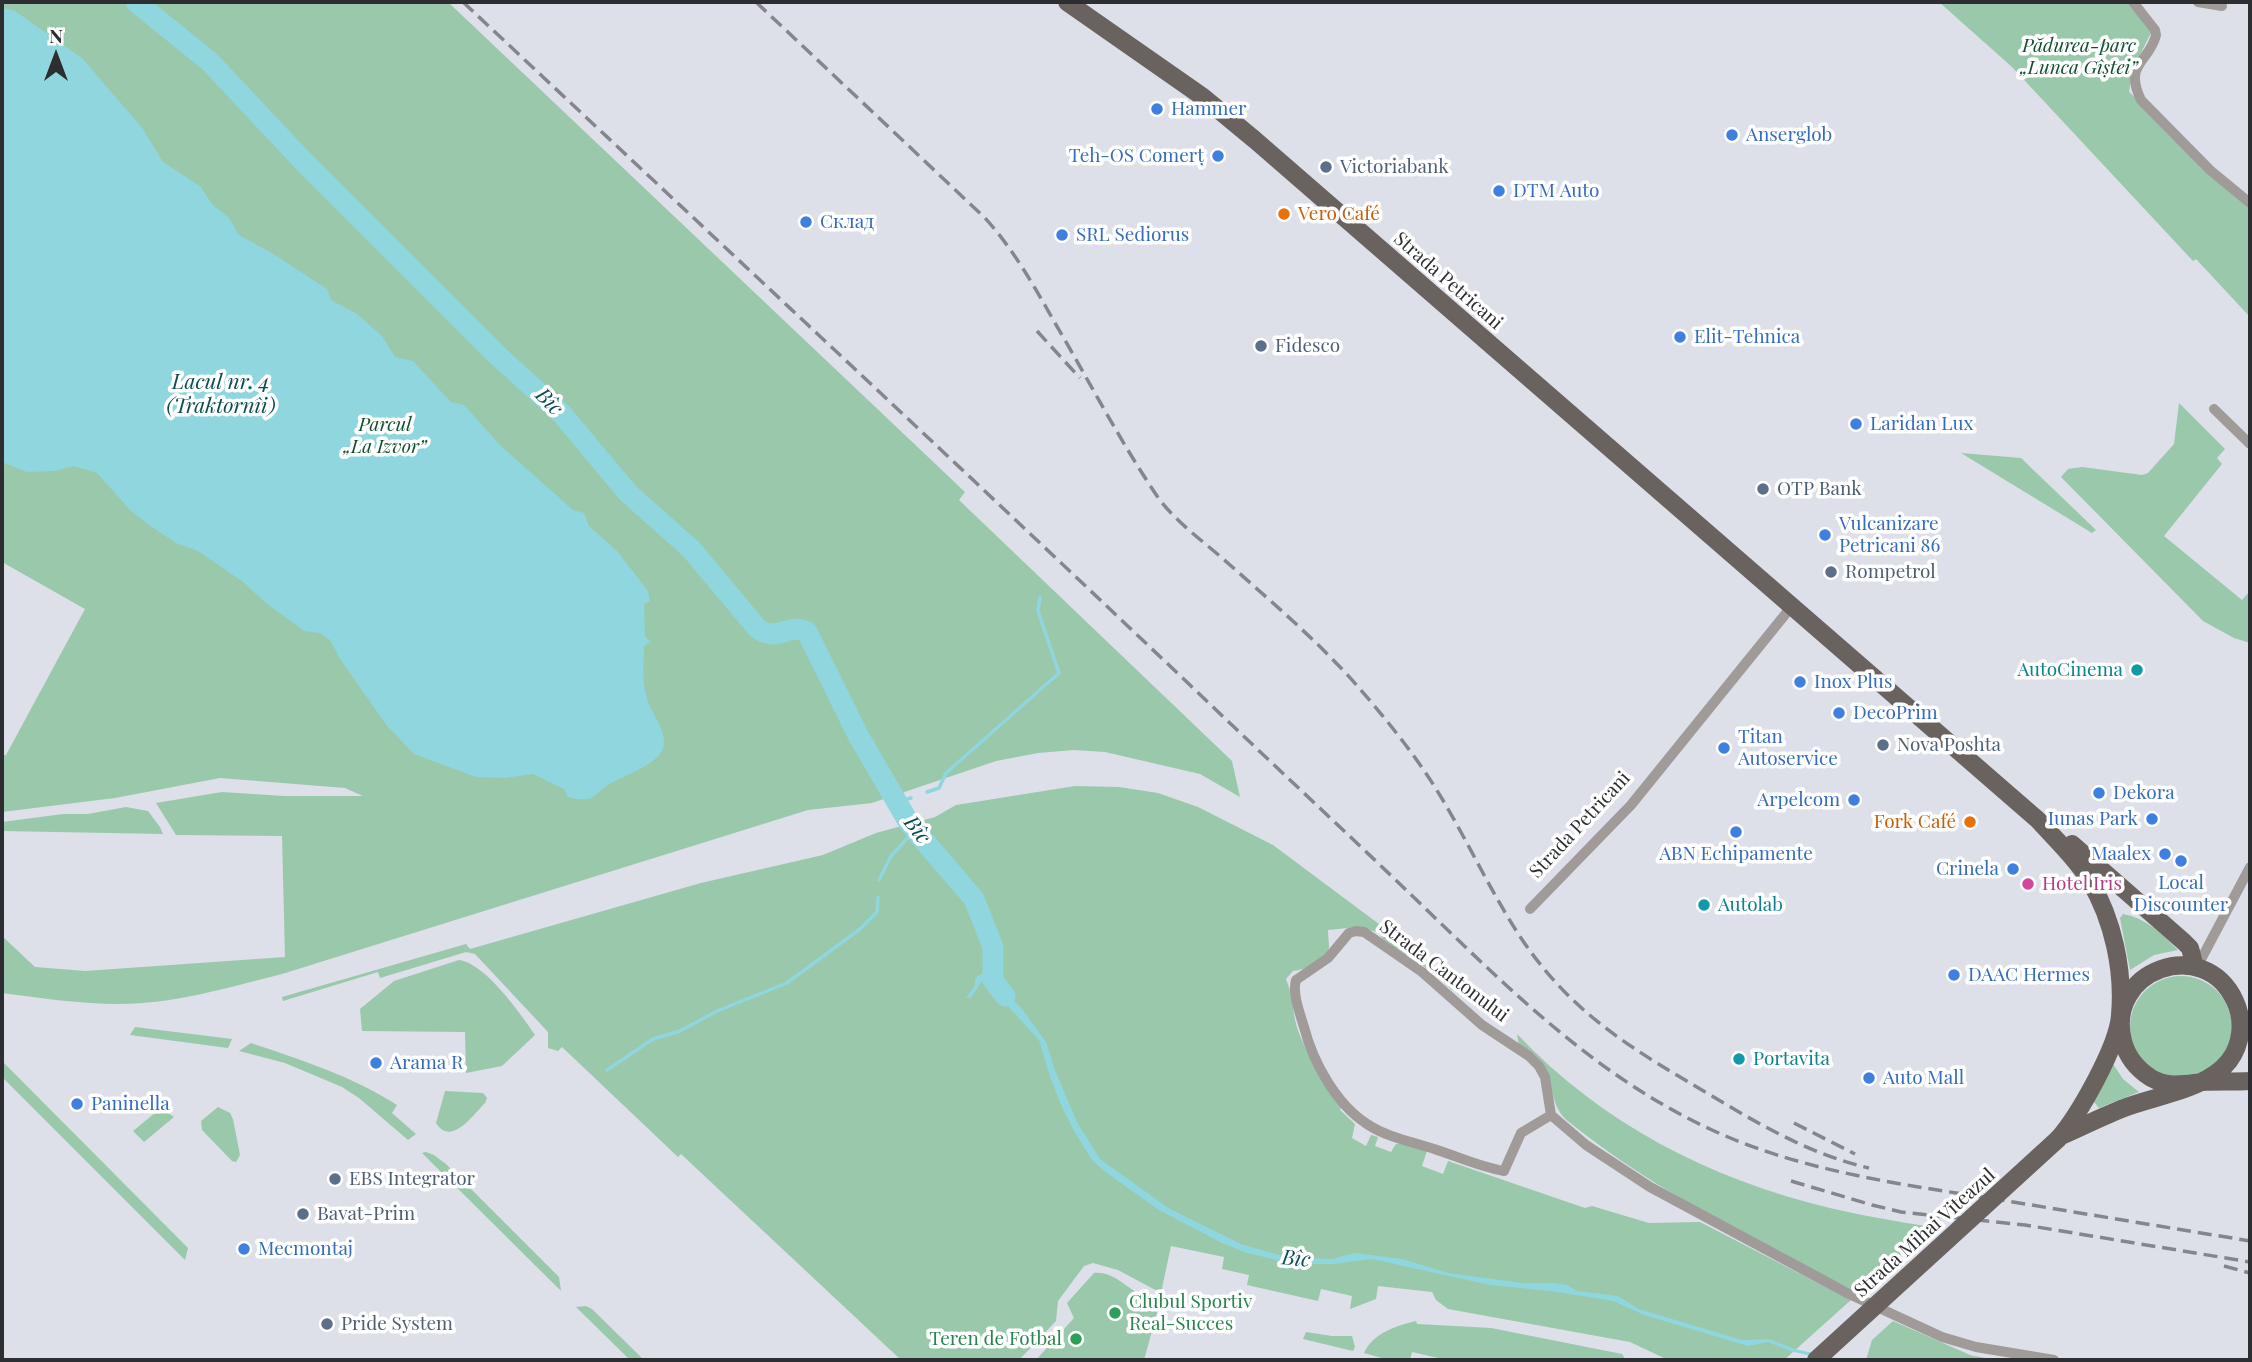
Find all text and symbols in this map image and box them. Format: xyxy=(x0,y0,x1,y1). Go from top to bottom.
north arrow xyxy=(21,21,91,91)
text: N xyxy=(49,22,63,48)
park label: Pădurea-parc „Lunca Gîștei” xyxy=(2020,35,2138,79)
place label: Hammer xyxy=(1171,98,1247,120)
marker: Hammer xyxy=(1149,101,1165,117)
place label: Anserglob xyxy=(1746,124,1832,146)
marker: Anserglob xyxy=(1724,127,1740,143)
place label: Teh-OS Comerț xyxy=(1069,145,1204,167)
marker: Teh-OS Comerț xyxy=(1210,148,1226,164)
place label: Victoriabank xyxy=(1340,156,1449,178)
marker: Victoriabank xyxy=(1318,159,1334,175)
place label: DTM Auto xyxy=(1513,180,1599,202)
marker: DTM Auto xyxy=(1491,183,1507,199)
place label: Vero Café xyxy=(1298,203,1380,225)
marker: Vero Café xyxy=(1276,206,1292,222)
place label: Склад xyxy=(820,211,874,233)
marker: Склад xyxy=(798,214,814,230)
place label: SRL Sediorus xyxy=(1076,224,1189,246)
marker: SRL Sediorus xyxy=(1054,227,1070,243)
street label: Strada Petricani xyxy=(1389,227,1507,335)
place label: Elit-Tehnica xyxy=(1694,326,1800,348)
marker: Elit-Tehnica xyxy=(1672,329,1688,345)
place label: Fidesco xyxy=(1275,335,1340,357)
marker: Fidesco xyxy=(1253,338,1269,354)
water label: Lacul nr. 4 (Traktornîi) xyxy=(167,369,275,419)
water label: Bîc xyxy=(530,383,568,421)
place label: Laridan Lux xyxy=(1870,413,1973,435)
park label: Parcul „La Izvor” xyxy=(343,414,427,458)
marker: Laridan Lux xyxy=(1848,416,1864,432)
place label: OTP Bank xyxy=(1777,478,1862,500)
marker: OTP Bank xyxy=(1755,481,1771,497)
place label: Vulcanizare Petricani 86 xyxy=(1839,513,1940,557)
marker: Vulcanizare Petricani 86 xyxy=(1817,527,1833,543)
place label: Rompetrol xyxy=(1845,561,1936,583)
marker: Rompetrol xyxy=(1823,564,1839,580)
place label: AutoCinema xyxy=(2017,659,2123,681)
marker: AutoCinema xyxy=(2129,662,2145,678)
place label: Inox Plus xyxy=(1814,671,1892,693)
marker: Inox Plus xyxy=(1792,674,1808,690)
place label: DecoPrim xyxy=(1853,702,1938,724)
marker: DecoPrim xyxy=(1831,705,1847,721)
place label: Titan Autoservice xyxy=(1738,726,1838,770)
place label: Nova Poshta xyxy=(1897,734,2001,756)
marker: Nova Poshta xyxy=(1875,737,1891,753)
marker: Titan Autoservice xyxy=(1716,740,1732,756)
street label: Strada Petricani xyxy=(1525,767,1635,883)
place label: Dekora xyxy=(2113,782,2175,804)
marker: Dekora xyxy=(2091,785,2107,801)
place label: Arpelcom xyxy=(1757,789,1840,811)
marker: Arpelcom xyxy=(1846,792,1862,808)
place label: Iunas Park xyxy=(2048,808,2138,830)
water label: Bîc xyxy=(898,811,936,849)
place label: Fork Café xyxy=(1874,811,1956,833)
marker: Iunas Park xyxy=(2144,811,2160,827)
marker: Fork Café xyxy=(1962,814,1978,830)
marker: ABN Echipamente xyxy=(1728,824,1744,840)
place label: ABN Echipamente xyxy=(1659,843,1813,865)
place label: Maalex xyxy=(2091,843,2151,865)
marker: Maalex xyxy=(2157,846,2173,862)
marker: Local Discounter xyxy=(2173,853,2189,869)
place label: Crinela xyxy=(1936,858,1999,880)
marker: Crinela xyxy=(2005,861,2021,877)
place label: Local Discounter xyxy=(2134,872,2228,916)
place label: Hotel Iris xyxy=(2042,873,2122,895)
marker: Hotel Iris xyxy=(2020,876,2036,892)
place label: Autolab xyxy=(1718,894,1783,916)
marker: Autolab xyxy=(1696,897,1712,913)
street label: Strada Cantonului xyxy=(1375,915,1513,1027)
place label: DAAC Hermes xyxy=(1968,964,2090,986)
marker: DAAC Hermes xyxy=(1946,967,1962,983)
place label: Portavita xyxy=(1753,1048,1830,1070)
marker: Portavita xyxy=(1731,1051,1747,1067)
place label: Arama R xyxy=(390,1052,463,1074)
marker: Arama R xyxy=(368,1055,384,1071)
place label: Auto Mall xyxy=(1883,1067,1964,1089)
marker: Auto Mall xyxy=(1861,1070,1877,1086)
place label: Paninella xyxy=(91,1093,170,1115)
marker: Paninella xyxy=(69,1096,85,1112)
street label: Strada Mihai Viteazul xyxy=(1850,1164,2000,1302)
place label: EBS Integrator xyxy=(349,1168,475,1190)
marker: EBS Integrator xyxy=(327,1171,343,1187)
place label: Bavat-Prim xyxy=(317,1203,415,1225)
marker: Bavat-Prim xyxy=(295,1206,311,1222)
place label: Mecmontaj xyxy=(258,1238,353,1260)
marker: Mecmontaj xyxy=(236,1241,252,1257)
water label: Bîc xyxy=(1281,1245,1311,1273)
place label: Clubul Sportiv Real-Succes xyxy=(1129,1291,1252,1335)
marker: Clubul Sportiv Real-Succes xyxy=(1107,1305,1123,1321)
place label: Pride System xyxy=(341,1313,453,1335)
marker: Pride System xyxy=(319,1316,335,1332)
place label: Teren de Fotbal xyxy=(929,1328,1062,1350)
marker: Teren de Fotbal xyxy=(1068,1331,1084,1347)

